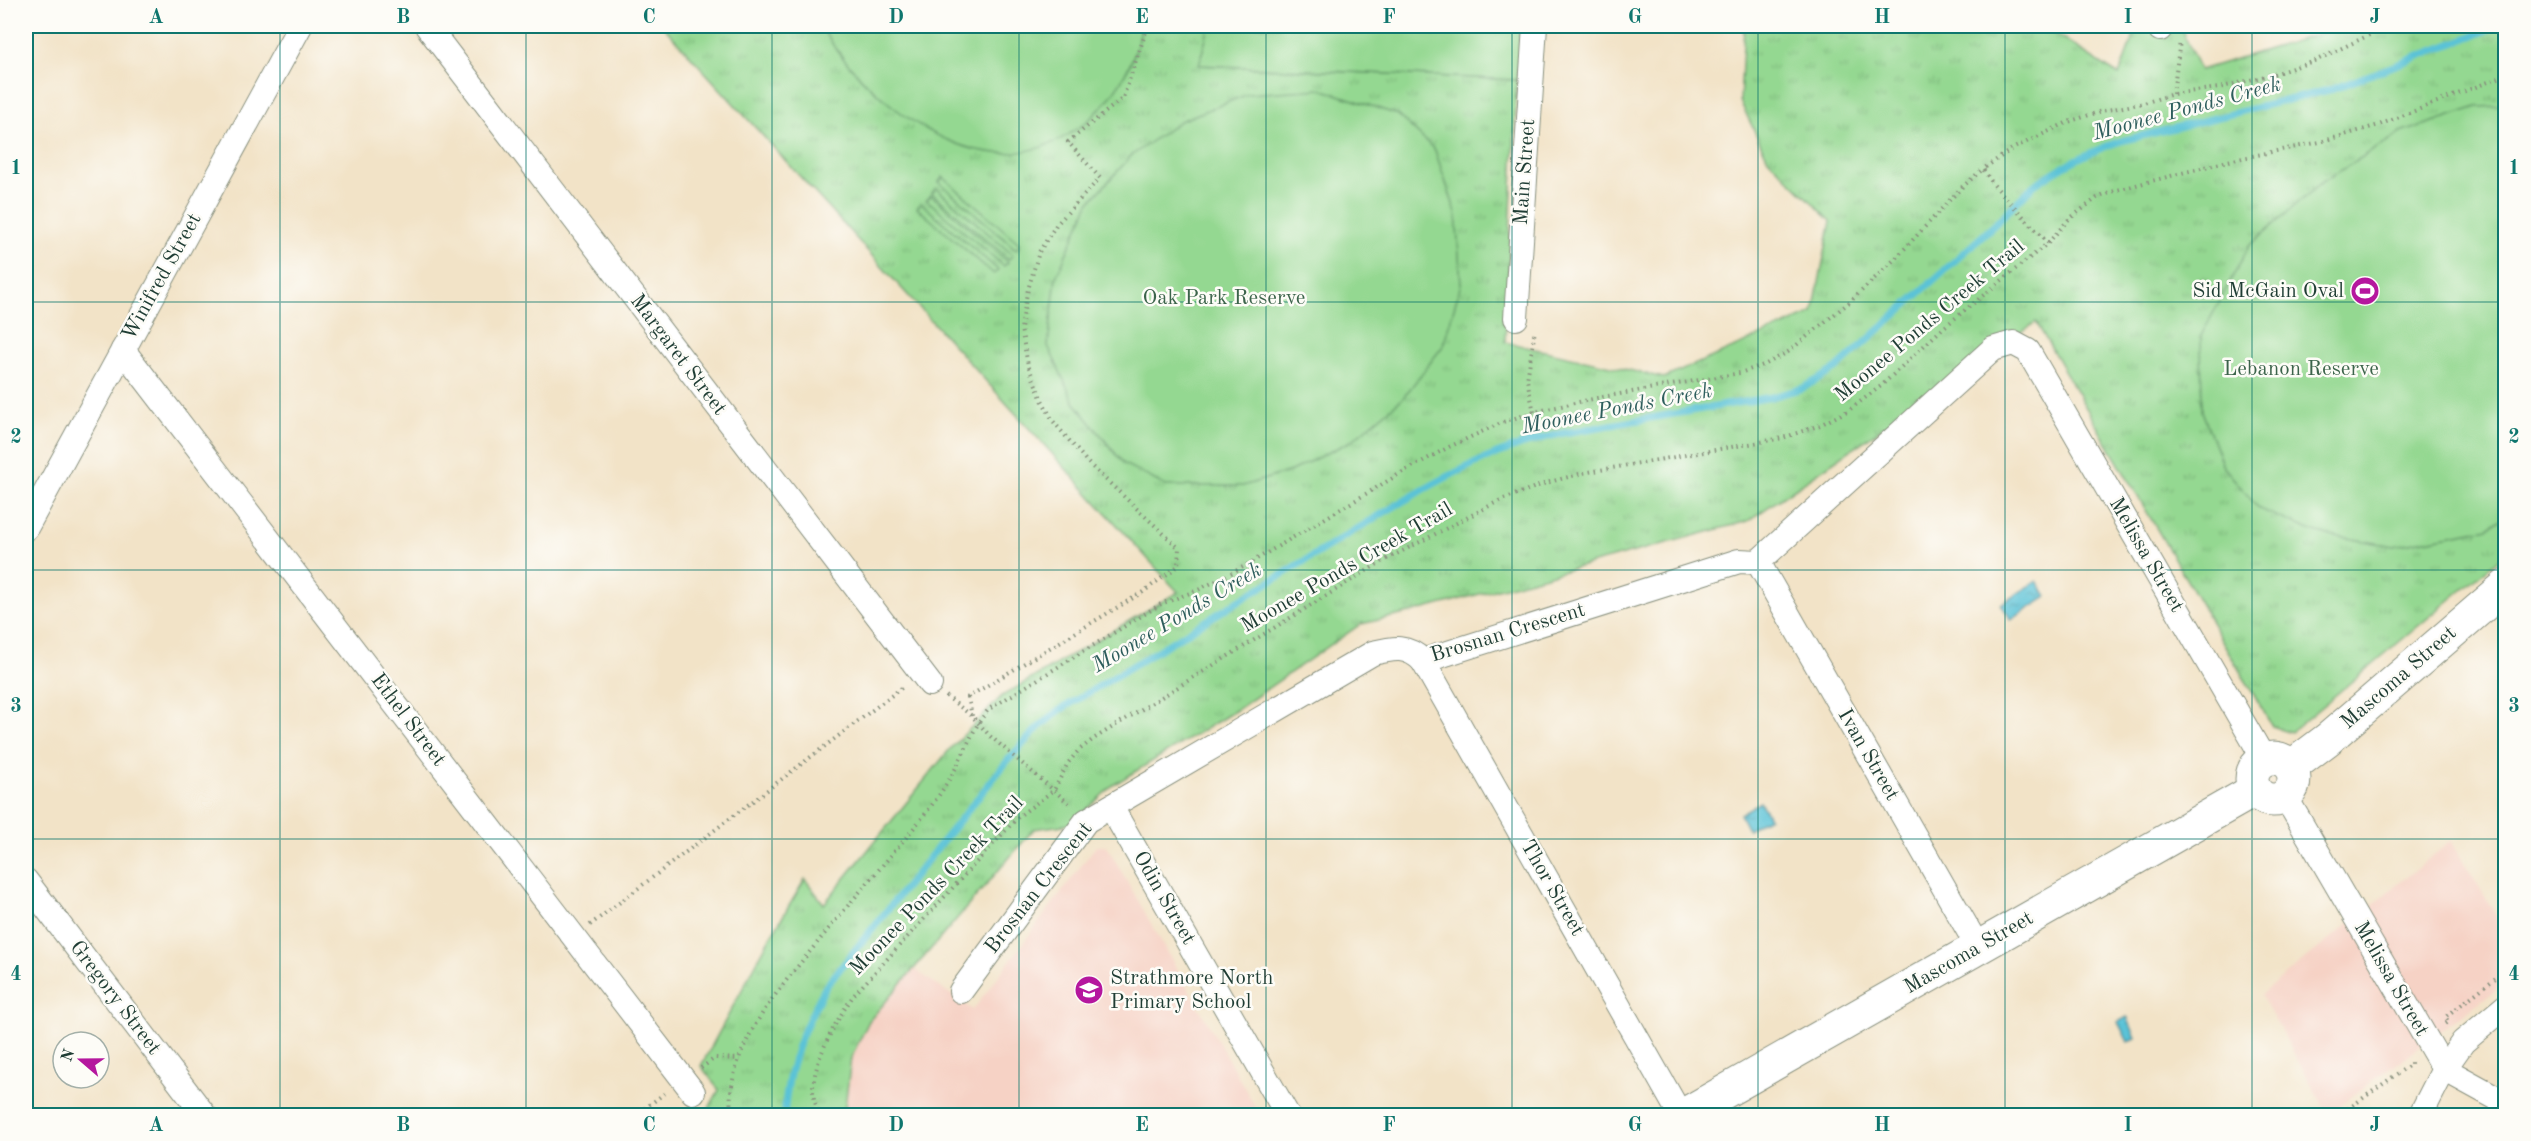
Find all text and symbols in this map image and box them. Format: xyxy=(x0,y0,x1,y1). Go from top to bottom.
text: A xyxy=(148,8,164,28)
text: B xyxy=(396,8,410,28)
text: C xyxy=(642,8,656,28)
text: D xyxy=(888,8,904,28)
text: E xyxy=(1135,8,1149,28)
text: F xyxy=(1382,8,1396,28)
text: G xyxy=(1628,8,1642,28)
text: H xyxy=(1874,8,1890,28)
text: I xyxy=(2124,8,2132,28)
text: J xyxy=(2370,8,2381,28)
water label: Moonee Ponds Creek xyxy=(2089,73,2284,145)
street label: Main Street xyxy=(1511,118,1539,226)
text: 1 xyxy=(10,159,22,179)
text: 1 xyxy=(2508,159,2520,179)
street label: Winifred Street xyxy=(118,210,206,344)
street label: Moonee Ponds Creek Trail xyxy=(1831,236,2029,406)
sports icon: Sid McGain Oval xyxy=(2349,275,2381,307)
place label: Sid McGain Oval xyxy=(2192,281,2344,302)
park label: Oak Park Reserve xyxy=(1143,288,1305,309)
street label: Margaret Street xyxy=(626,291,730,419)
park label: Lebanon Reserve xyxy=(2223,359,2379,380)
water label: Moonee Ponds Creek xyxy=(1519,380,1715,438)
text: 2 xyxy=(10,428,22,448)
text: 2 xyxy=(2508,428,2520,448)
street label: Melissa Street xyxy=(2105,494,2187,616)
street label: Moonee Ponds Creek Trail xyxy=(1238,499,1456,637)
water label: Moonee Ponds Creek xyxy=(1087,559,1266,678)
street label: Brosnan Crescent xyxy=(1428,599,1588,667)
street label: Mascoma Street xyxy=(2337,622,2461,734)
street label: Ethel Street xyxy=(366,670,450,770)
text: 3 xyxy=(10,697,22,717)
text: 3 xyxy=(2508,697,2520,717)
street label: Ivan Street xyxy=(1833,706,1903,804)
street label: Moonee Ponds Creek Trail xyxy=(846,792,1028,980)
street label: Brosnan Crescent xyxy=(981,818,1097,958)
street label: Thor Street xyxy=(1516,836,1588,940)
street label: Odin Street xyxy=(1129,848,1199,948)
street label: Mascoma Street xyxy=(1901,908,2037,998)
street label: Melissa Street xyxy=(2350,918,2432,1040)
street label: Gregory Street xyxy=(66,937,164,1059)
text: 4 xyxy=(10,965,22,985)
text: 4 xyxy=(2508,965,2520,985)
place label: Strathmore North Primary School xyxy=(1110,968,1273,1013)
school or university icon: Strathmore North Primary School xyxy=(1073,974,1105,1006)
north arrow xyxy=(51,1030,111,1090)
text: N xyxy=(59,1046,79,1064)
text: A xyxy=(148,1116,164,1136)
text: B xyxy=(396,1116,410,1136)
text: C xyxy=(642,1116,656,1136)
text: D xyxy=(888,1116,904,1136)
text: E xyxy=(1135,1116,1149,1136)
text: F xyxy=(1382,1116,1396,1136)
text: G xyxy=(1628,1116,1642,1136)
text: H xyxy=(1874,1116,1890,1136)
text: I xyxy=(2124,1116,2132,1136)
text: J xyxy=(2370,1116,2381,1136)

